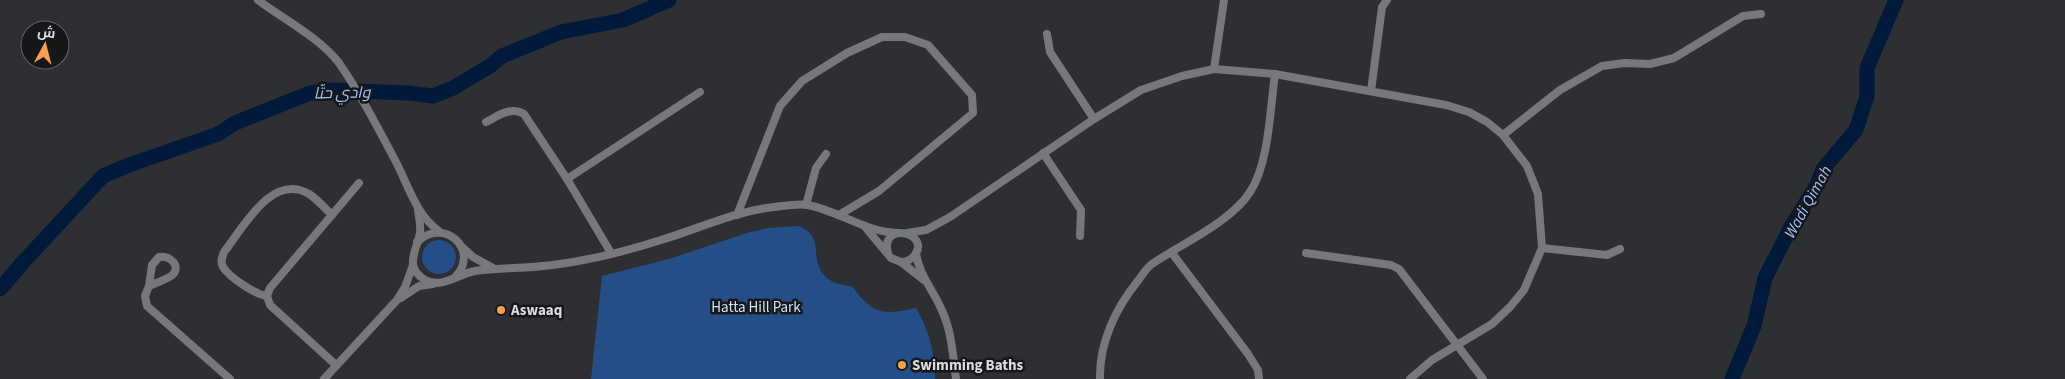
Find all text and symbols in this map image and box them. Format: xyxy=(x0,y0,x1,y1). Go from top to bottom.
north arrow xyxy=(20,20,70,70)
text: ش xyxy=(36,22,57,44)
water label: وادي حتّا xyxy=(314,81,372,105)
water label: Wadi Qimah xyxy=(1779,162,1837,242)
park label: Hatta Hill Park xyxy=(711,297,801,318)
place label: Aswaaq xyxy=(510,300,562,321)
marker: Aswaaq xyxy=(495,304,507,316)
place label: Swimming Baths xyxy=(912,355,1024,376)
marker: Swimming Baths xyxy=(896,359,908,371)

